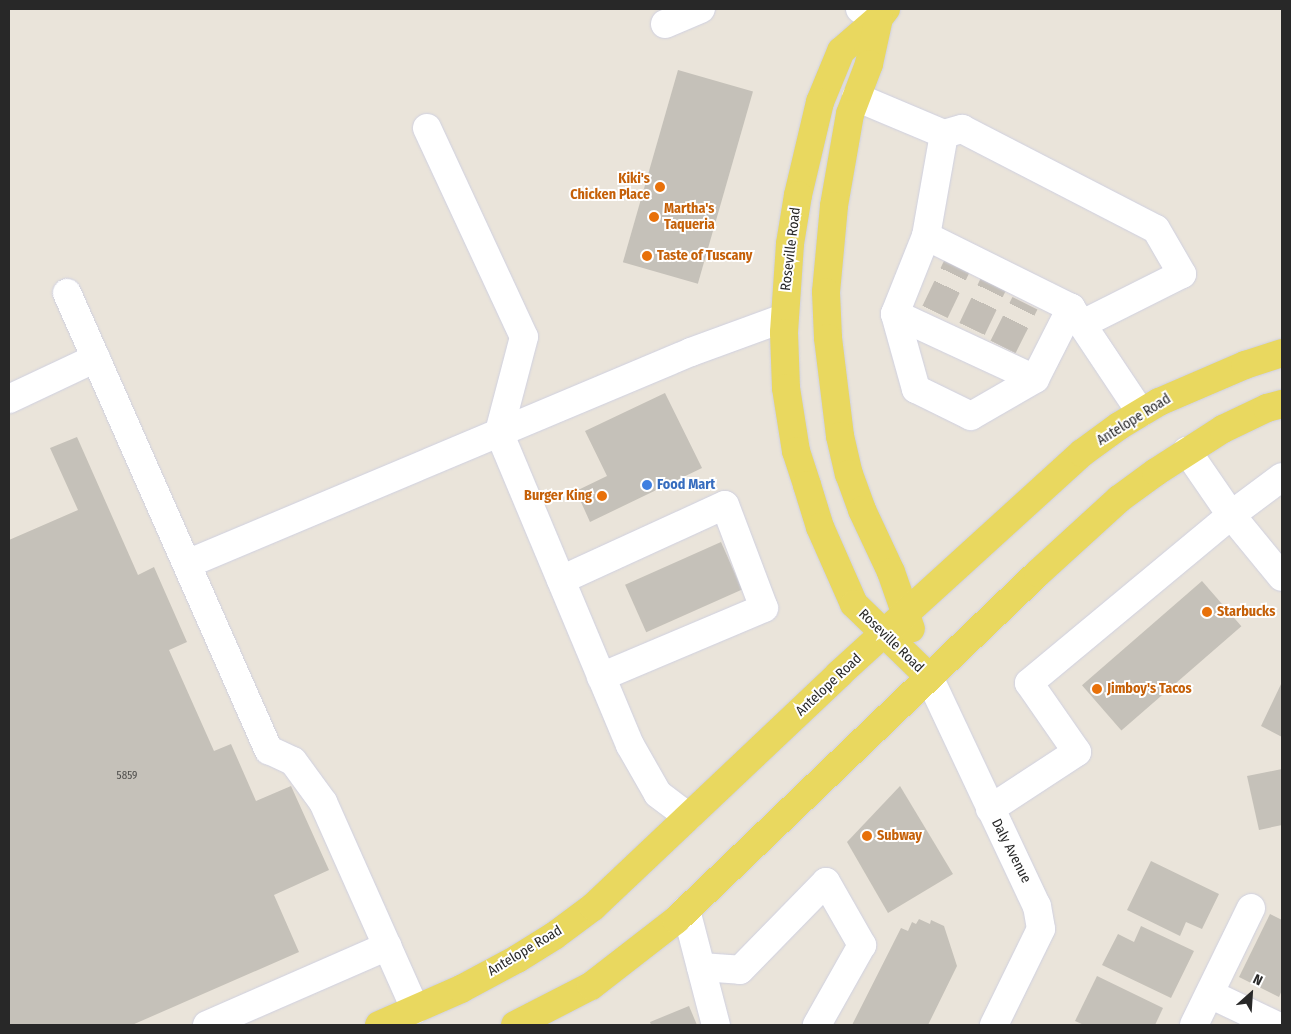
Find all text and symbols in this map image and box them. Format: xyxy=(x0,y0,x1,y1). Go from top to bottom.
place label: Kiki's Chicken Place xyxy=(570,171,650,203)
marker: Kiki's Chicken Place xyxy=(654,181,666,193)
place label: Martha's Taqueria xyxy=(664,201,715,233)
street label: Roseville Road xyxy=(778,206,804,292)
marker: Martha's Taqueria xyxy=(648,211,660,223)
place label: Taste of Tuscany xyxy=(657,248,752,264)
marker: Taste of Tuscany xyxy=(641,250,653,262)
street label: Antelope Road xyxy=(1094,391,1174,449)
place label: Food Mart xyxy=(657,477,715,493)
marker: Food Mart xyxy=(641,479,653,491)
place label: Burger King xyxy=(524,488,592,504)
marker: Burger King xyxy=(596,490,608,502)
place label: Starbucks xyxy=(1217,604,1275,620)
street label: Roseville Road xyxy=(855,606,927,676)
marker: Starbucks xyxy=(1201,606,1213,618)
street label: Antelope Road xyxy=(793,650,865,720)
place label: Jimboy's Tacos xyxy=(1107,681,1192,697)
marker: Jimboy's Tacos xyxy=(1091,683,1103,695)
house number: 5859 xyxy=(117,769,137,783)
street label: Daly Avenue xyxy=(988,816,1034,886)
place label: Subway xyxy=(877,828,922,844)
marker: Subway xyxy=(861,830,873,842)
street label: Antelope Road xyxy=(485,922,565,980)
north arrow xyxy=(1226,969,1276,1019)
text: N xyxy=(1250,971,1265,990)

